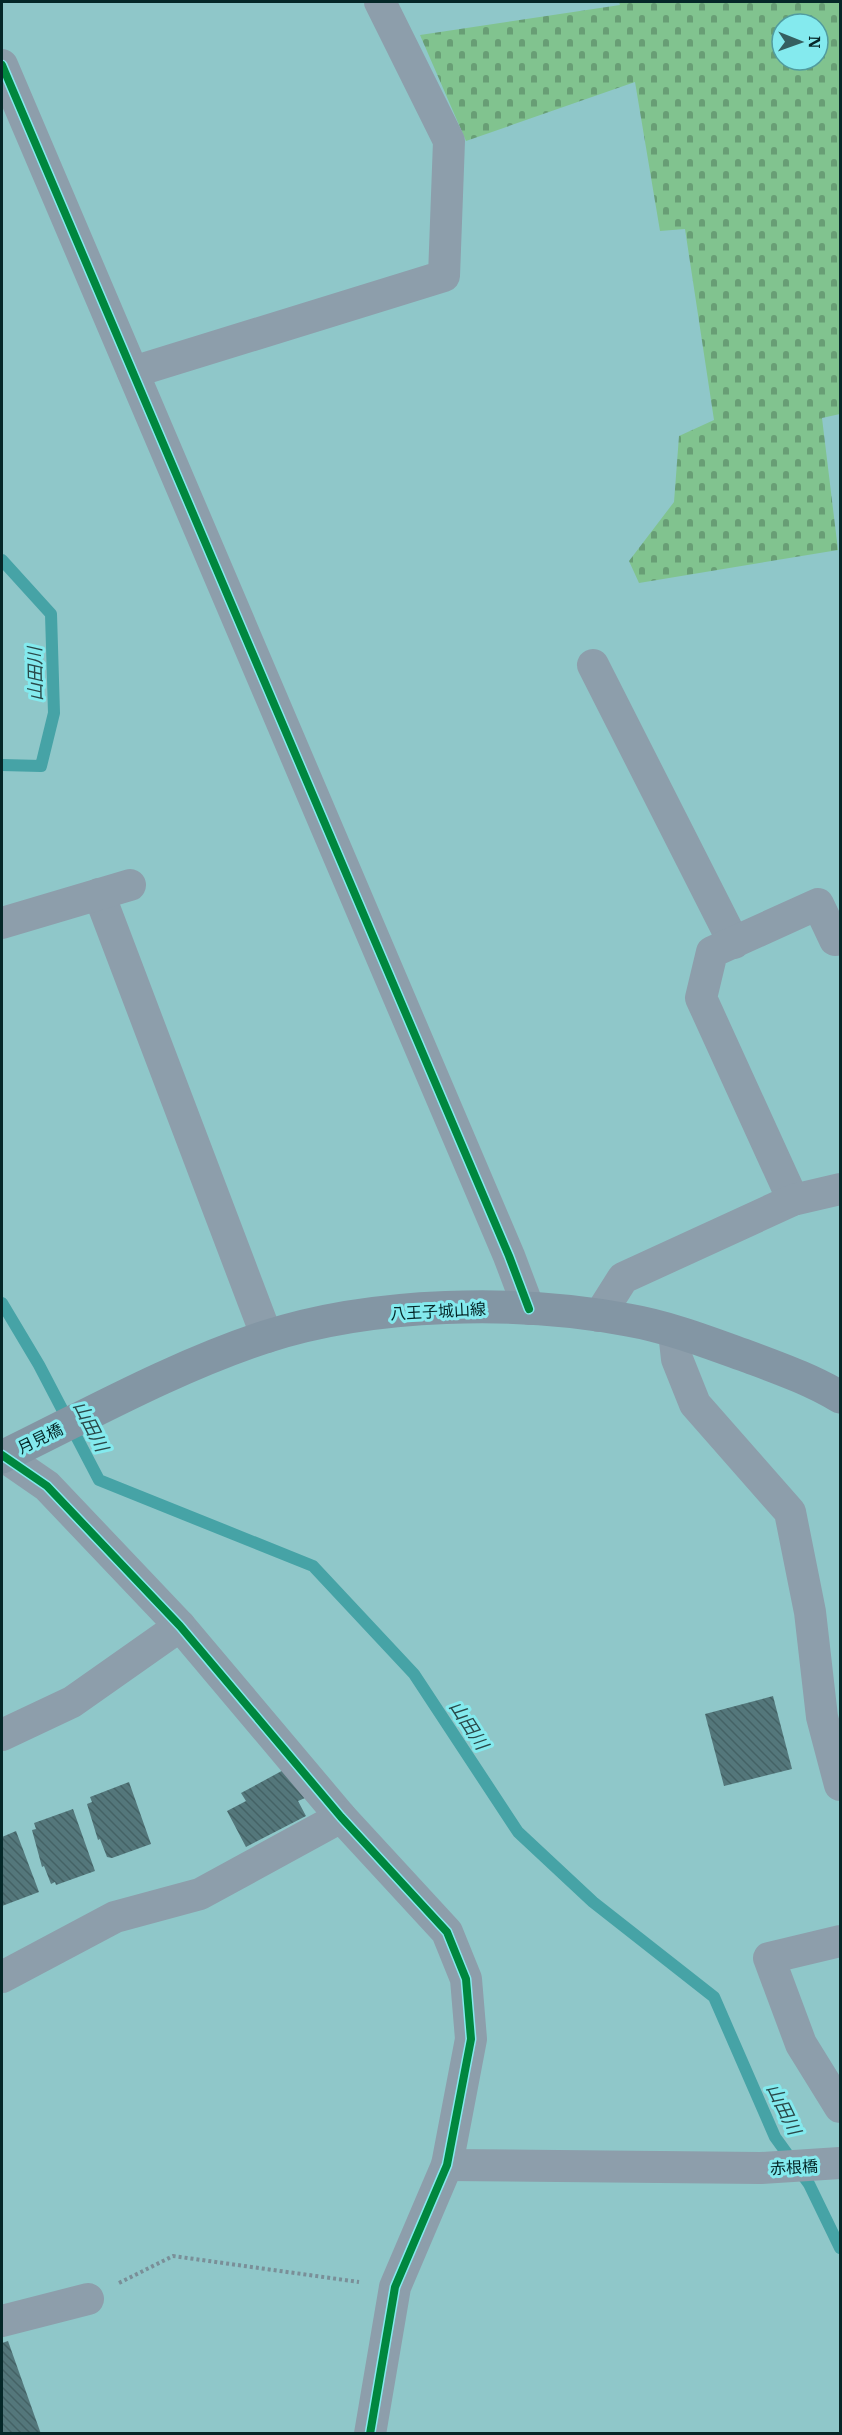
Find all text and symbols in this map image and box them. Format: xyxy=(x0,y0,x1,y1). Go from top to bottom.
north arrow xyxy=(770,12,830,72)
text: N xyxy=(805,36,825,49)
water label: 山田川 xyxy=(23,645,47,701)
street label: 八王子城山線 xyxy=(390,1299,486,1323)
water label: 山田川 xyxy=(68,1397,114,1457)
street label: 月見橋 xyxy=(14,1418,66,1458)
water label: 山田川 xyxy=(445,1696,494,1756)
water label: 山田川 xyxy=(762,2080,807,2140)
street label: 赤根橋 xyxy=(770,2156,818,2178)

